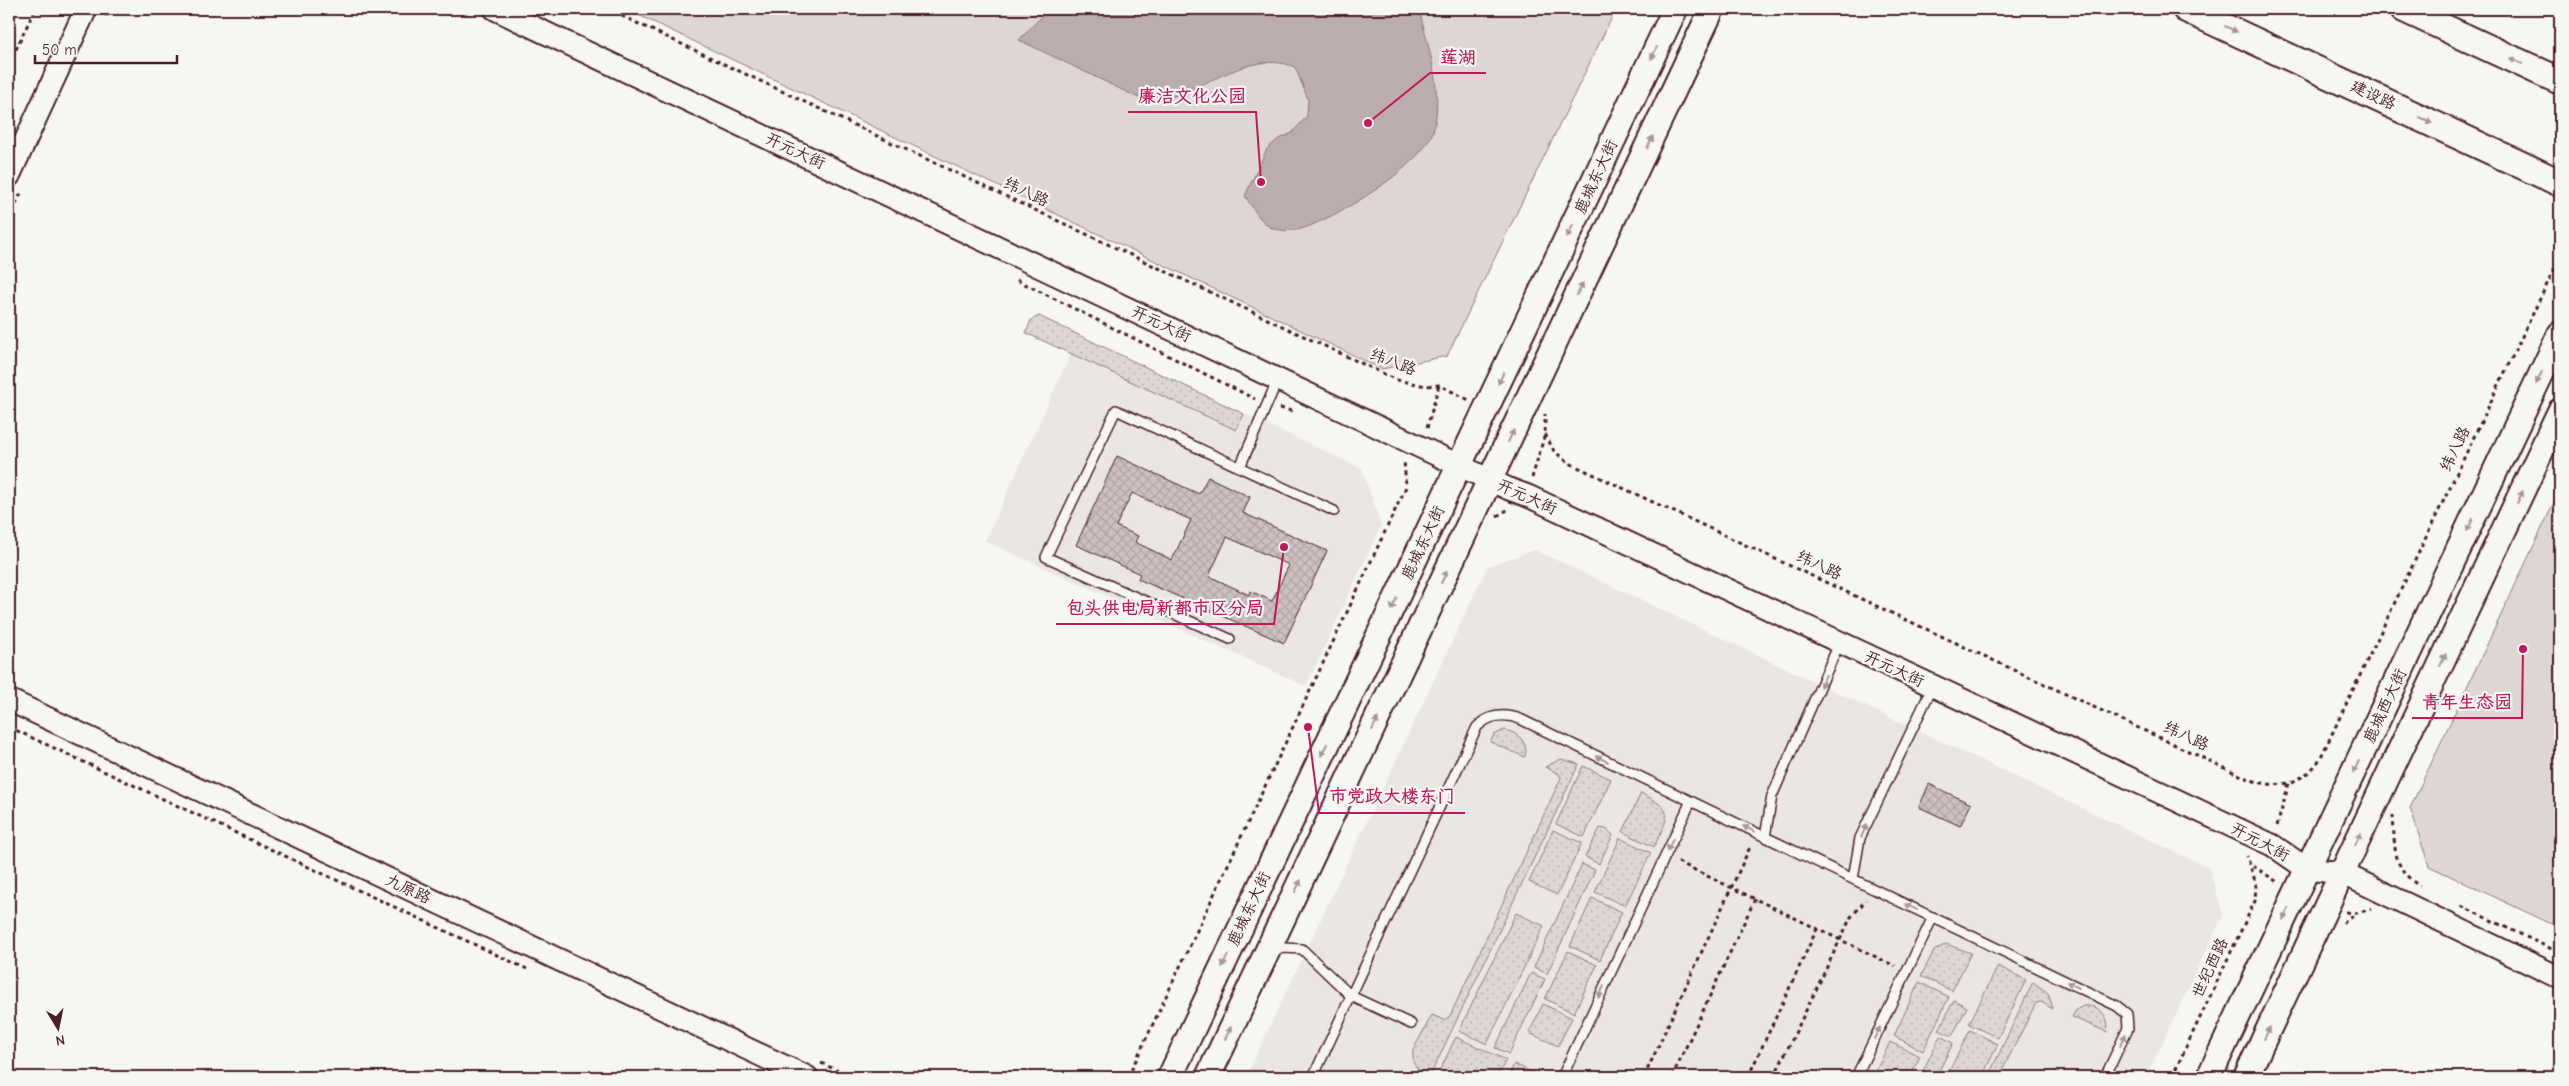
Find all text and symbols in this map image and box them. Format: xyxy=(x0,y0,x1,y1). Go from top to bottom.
one-way arrow xyxy=(2224,26,2238,34)
scale bar xyxy=(35,32,178,64)
callout: 莲湖 xyxy=(1430,40,1486,73)
text: 50 m xyxy=(42,41,77,59)
one-way arrow xyxy=(1650,46,1658,60)
text: 莲湖 xyxy=(1440,47,1476,68)
one-way arrow xyxy=(2509,57,2523,65)
street label: 建设路 xyxy=(2347,77,2399,113)
callout: 廉洁文化公园 xyxy=(1128,79,1256,112)
text: 廉洁文化公园 xyxy=(1138,86,1246,107)
one-way arrow xyxy=(2419,116,2433,124)
street label: 开元大街 xyxy=(762,129,828,173)
one-way arrow xyxy=(1646,135,1654,149)
street label: 鹿城东大街 xyxy=(1571,137,1621,217)
street label: 纬八路 xyxy=(1000,174,1052,210)
one-way arrow xyxy=(1566,224,1574,238)
one-way arrow xyxy=(1576,282,1584,296)
street label: 开元大街 xyxy=(1128,302,1194,346)
street label: 纬八路 xyxy=(1367,345,1419,379)
one-way arrow xyxy=(1496,371,1504,385)
one-way arrow xyxy=(2535,371,2543,385)
street label: 纬八路 xyxy=(2436,423,2474,475)
one-way arrow xyxy=(1506,428,1515,443)
street label: 开元大街 xyxy=(1494,476,1560,518)
one-way arrow xyxy=(2516,490,2524,504)
street label: 鹿城东大街 xyxy=(1398,503,1448,583)
one-way arrow xyxy=(2466,518,2474,532)
street label: 纬八路 xyxy=(1793,547,1845,583)
one-way arrow xyxy=(1440,570,1448,584)
callout: 包头供电局新都市区分局 xyxy=(1056,591,1274,624)
one-way arrow xyxy=(1390,596,1398,611)
text: 包头供电局新都市区分局 xyxy=(1066,598,1264,619)
street label: 开元大街 xyxy=(1861,647,1927,691)
one-way arrow xyxy=(2439,653,2447,667)
street label: 鹿城西大街 xyxy=(2360,666,2410,746)
one-way arrow xyxy=(1818,674,1826,688)
callout: 青年生态园 xyxy=(2412,685,2522,718)
text: 青年生态园 xyxy=(2422,692,2512,713)
one-way arrow xyxy=(1370,716,1379,731)
street label: 纬八路 xyxy=(2160,718,2212,754)
one-way arrow xyxy=(1320,743,1329,758)
one-way arrow xyxy=(1595,754,1609,762)
one-way arrow xyxy=(2351,760,2359,774)
callout: 市党政大楼东门 xyxy=(1319,780,1465,813)
text: 市党政大楼东门 xyxy=(1329,786,1455,807)
street label: 开元大街 xyxy=(2228,819,2292,865)
one-way arrow xyxy=(1859,824,1868,839)
one-way arrow xyxy=(1742,825,1756,833)
one-way arrow xyxy=(2355,832,2363,846)
one-way arrow xyxy=(1666,838,1674,852)
street label: 鹿城东大街 xyxy=(1224,869,1274,949)
street label: 九原路 xyxy=(382,871,434,907)
one-way arrow xyxy=(1294,879,1302,893)
one-way arrow xyxy=(1904,903,1918,911)
one-way arrow xyxy=(2282,907,2290,921)
street label: 世纪西路 xyxy=(2188,935,2232,1001)
one-way arrow xyxy=(1221,954,1229,968)
one-way arrow xyxy=(2066,981,2080,989)
one-way arrow xyxy=(1597,985,1605,999)
north arrow xyxy=(32,1004,82,1054)
one-way arrow xyxy=(1225,1026,1233,1040)
one-way arrow xyxy=(1874,1026,1882,1040)
one-way arrow xyxy=(2263,1026,2271,1040)
text: N xyxy=(54,1031,66,1049)
one-way arrow xyxy=(2119,1033,2127,1047)

